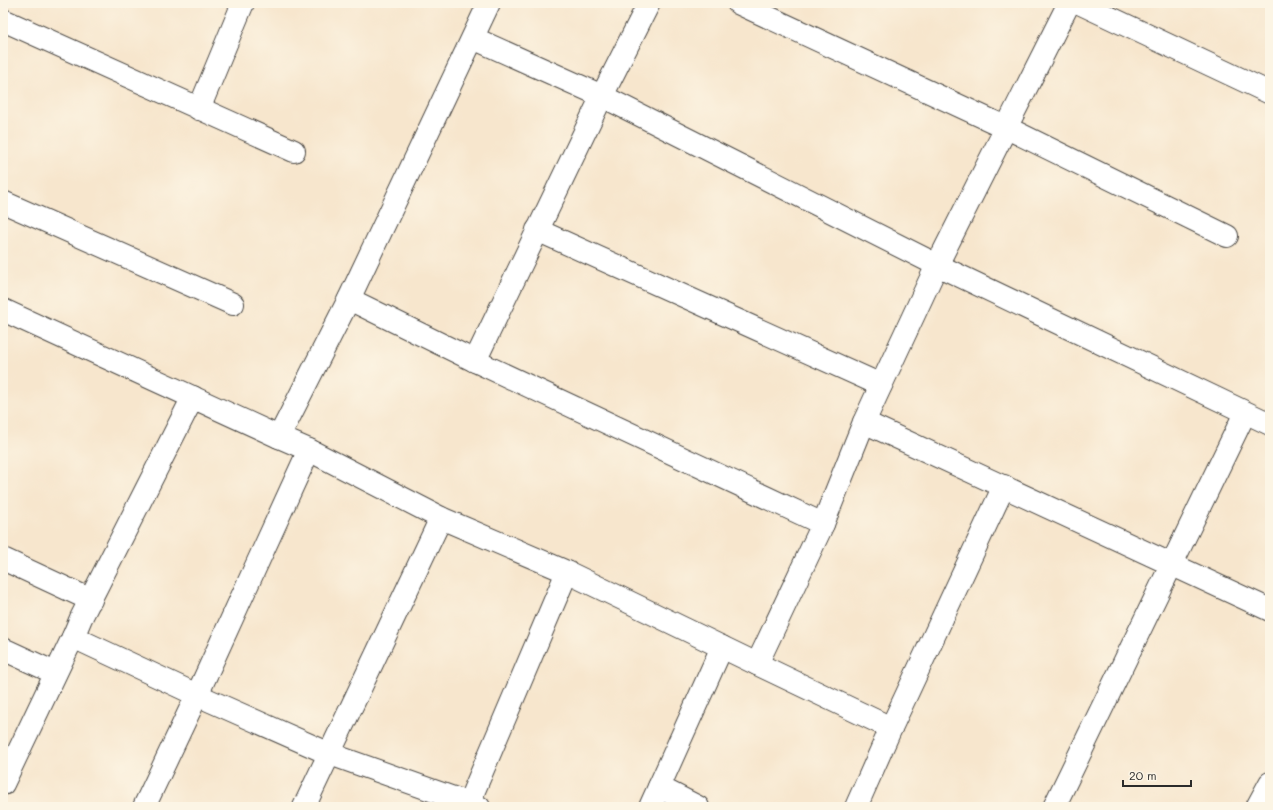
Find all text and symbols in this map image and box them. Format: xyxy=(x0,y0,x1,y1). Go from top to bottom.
scale bar xyxy=(1123,762,1191,788)
text: 20 m xyxy=(1129,767,1157,783)

